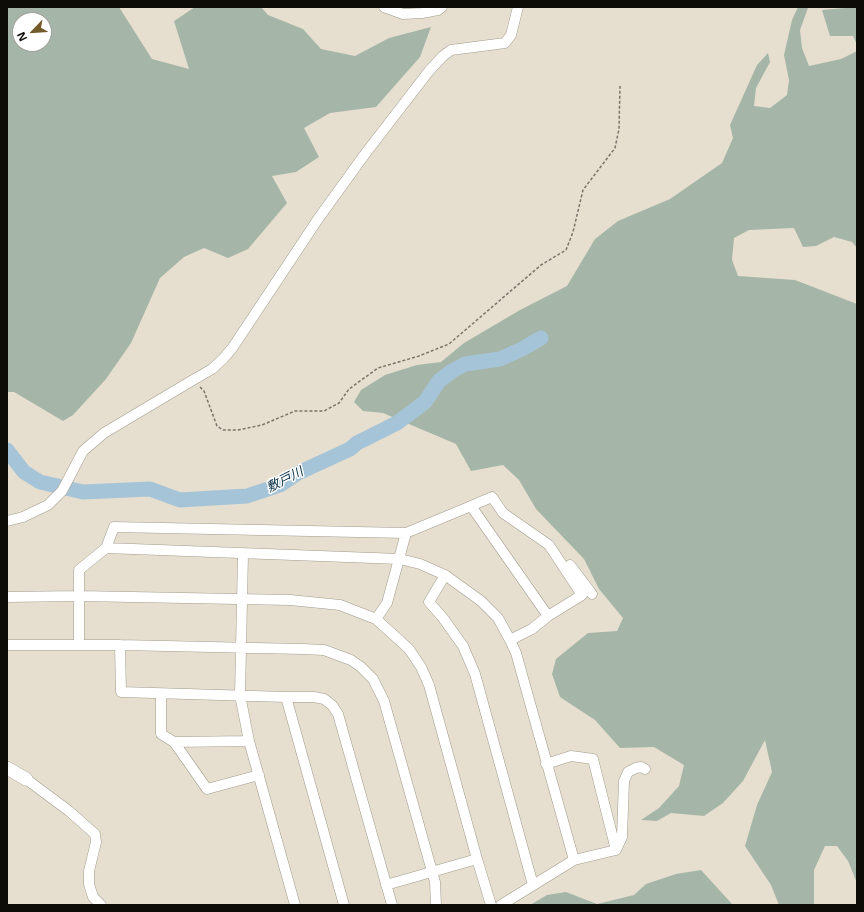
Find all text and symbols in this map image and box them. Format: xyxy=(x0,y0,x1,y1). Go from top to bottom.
north arrow xyxy=(12,12,52,52)
text: N xyxy=(13,30,30,44)
water label: 敷戸川 xyxy=(264,464,306,496)

